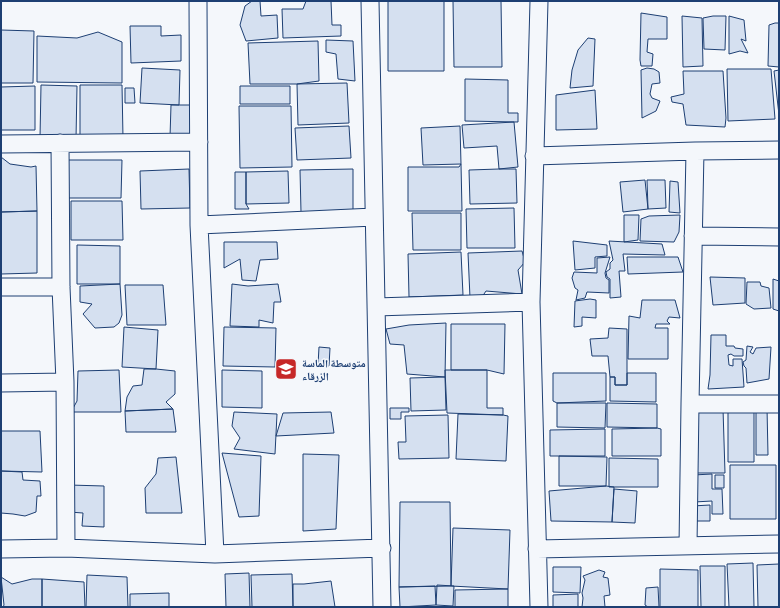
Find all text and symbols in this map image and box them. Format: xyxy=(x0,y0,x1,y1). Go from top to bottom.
school or university icon: متوسطة الماسة الزرقاء xyxy=(273,356,299,382)
place label: متوسطة الماسة الزرقاء xyxy=(302,357,366,383)

